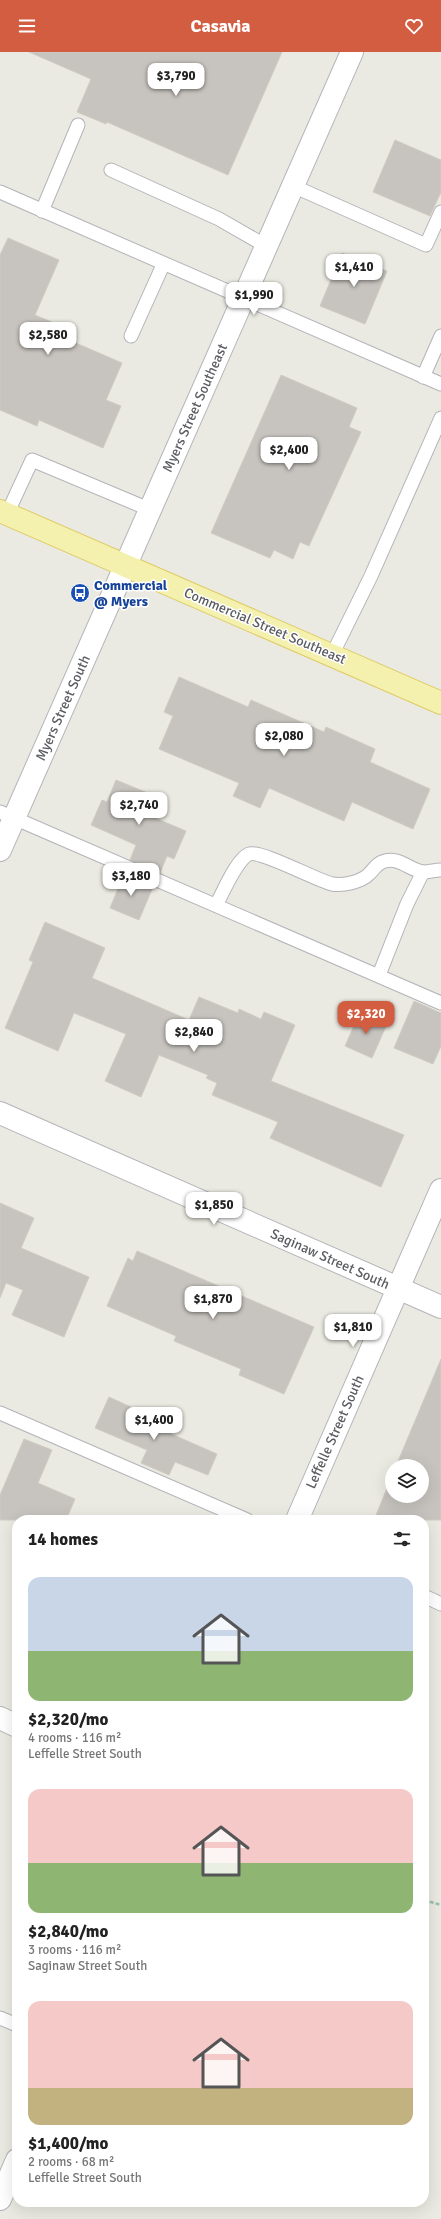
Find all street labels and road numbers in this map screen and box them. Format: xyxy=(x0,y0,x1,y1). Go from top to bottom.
street label: Myers Street Southeast xyxy=(159,341,231,475)
street label: Commercial Street Southeast xyxy=(181,584,349,668)
street label: Myers Street South xyxy=(32,653,94,763)
street label: Saginaw Street South xyxy=(268,1225,392,1293)
street label: Leffelle Street South xyxy=(302,1373,368,1491)

